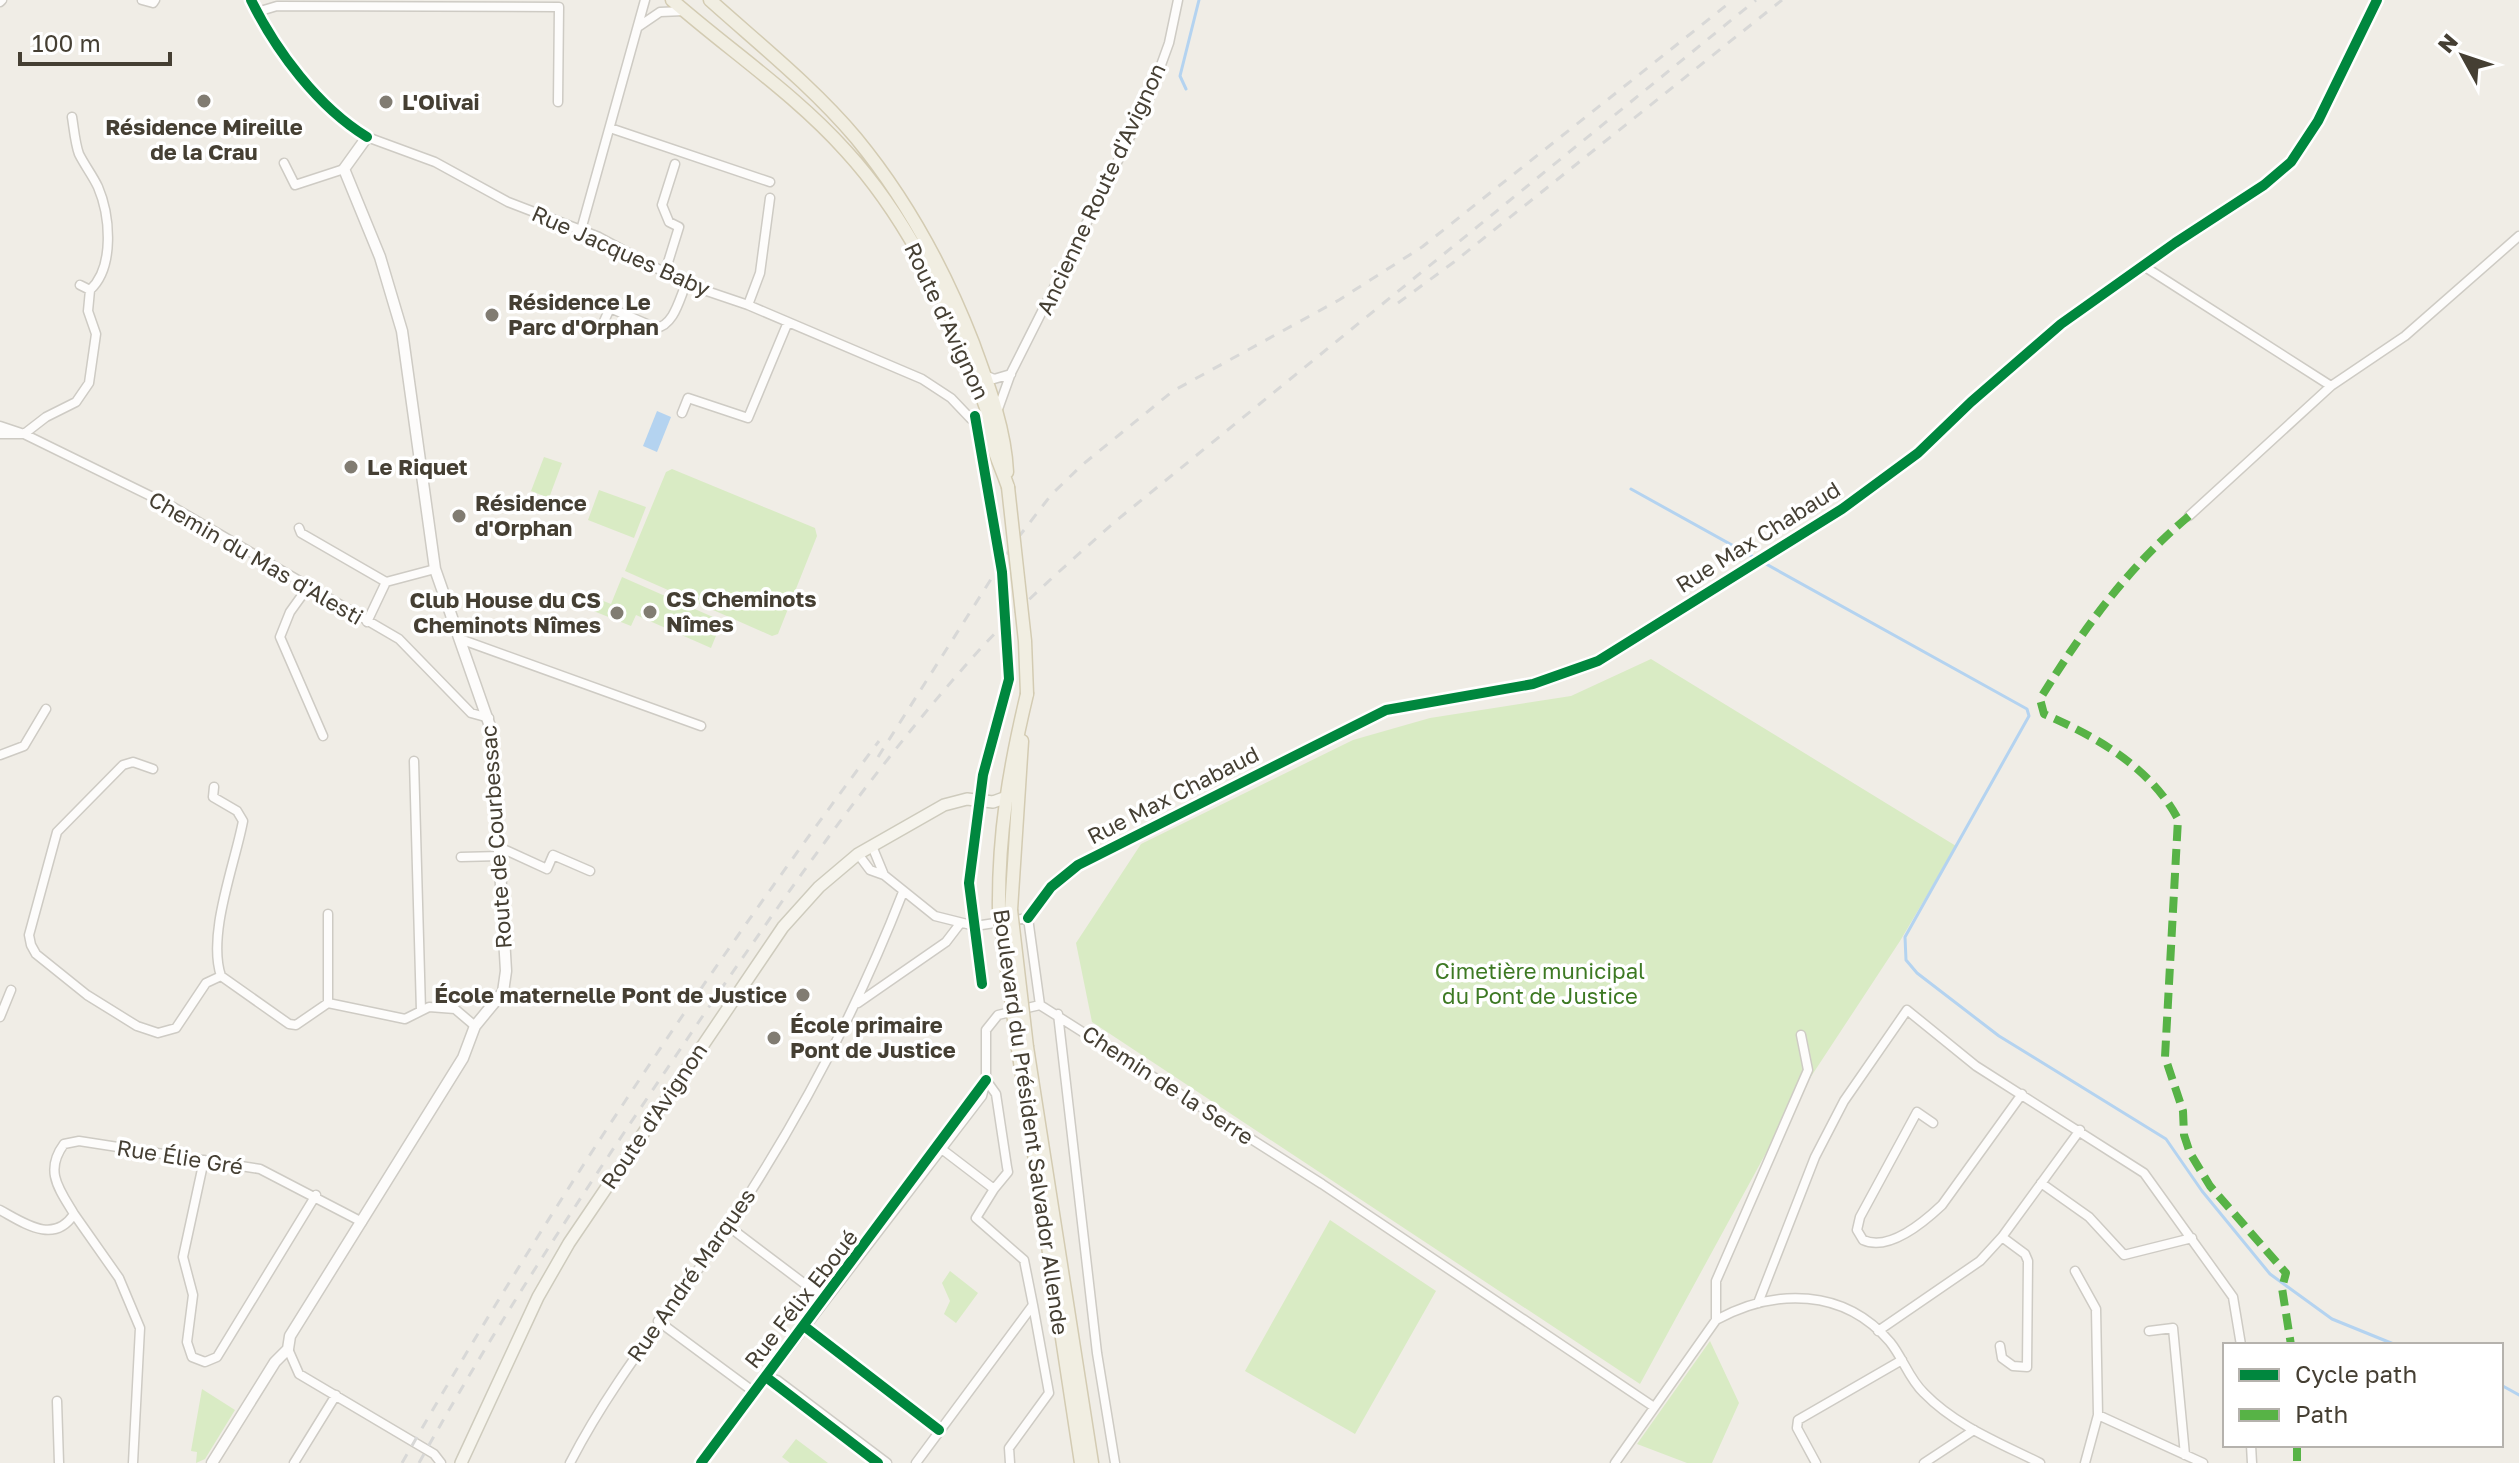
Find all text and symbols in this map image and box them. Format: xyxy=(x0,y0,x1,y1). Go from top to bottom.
scale bar xyxy=(20,16,170,66)
north arrow xyxy=(2423,16,2503,96)
text: 100 m xyxy=(32,28,101,57)
text: N xyxy=(2432,28,2463,58)
street label: Ancienne Route d'Avignon xyxy=(1030,59,1171,319)
place label: L'Olivai xyxy=(402,88,480,115)
marker: Résidence Mireille de la Crau xyxy=(195,92,213,110)
marker: L'Olivai xyxy=(377,93,395,111)
place label: Résidence Mireille de la Crau xyxy=(105,113,303,165)
street label: Rue Jacques Baby xyxy=(528,199,714,302)
street label: Route d'Avignon xyxy=(899,238,996,404)
place label: Résidence Le Parc d'Orphan xyxy=(508,288,659,340)
marker: Résidence Le Parc d'Orphan xyxy=(483,306,501,324)
place label: Le Riquet xyxy=(367,453,468,480)
marker: Le Riquet xyxy=(342,458,360,476)
street label: Rue Max Chabaud xyxy=(1671,475,1845,598)
street label: Chemin du Mas d'Alesti xyxy=(144,485,368,630)
place label: Résidence d'Orphan xyxy=(475,489,587,541)
marker: Résidence d'Orphan xyxy=(450,507,468,525)
place label: CS Cheminots Nîmes xyxy=(666,585,817,637)
place label: Club House du CS Cheminots Nîmes xyxy=(410,586,601,638)
marker: CS Cheminots Nîmes xyxy=(641,603,659,621)
marker: Club House du CS Cheminots Nîmes xyxy=(608,604,626,622)
street label: Route de Courbessac xyxy=(474,724,517,950)
street label: Rue Max Chabaud xyxy=(1083,740,1263,849)
street label: Boulevard du Président Salvador Allende xyxy=(988,907,1075,1337)
park label: Cimetière municipal du Pont de Justice xyxy=(1435,957,1645,1009)
place label: École maternelle Pont de Justice xyxy=(434,981,787,1008)
marker: École maternelle Pont de Justice xyxy=(794,986,812,1004)
place label: École primaire Pont de Justice xyxy=(790,1011,956,1063)
street label: Chemin de la Serre xyxy=(1077,1019,1259,1150)
marker: École primaire Pont de Justice xyxy=(765,1029,783,1047)
street label: Route d'Avignon xyxy=(595,1038,712,1194)
street label: Rue Élie Gré xyxy=(115,1133,245,1180)
street label: Rue André Marques xyxy=(621,1183,761,1367)
street label: Rue Félix Eboué xyxy=(738,1224,863,1373)
legend xyxy=(2223,1343,2503,1447)
text: Cycle path xyxy=(2295,1359,2417,1388)
text: Path xyxy=(2295,1399,2348,1428)

